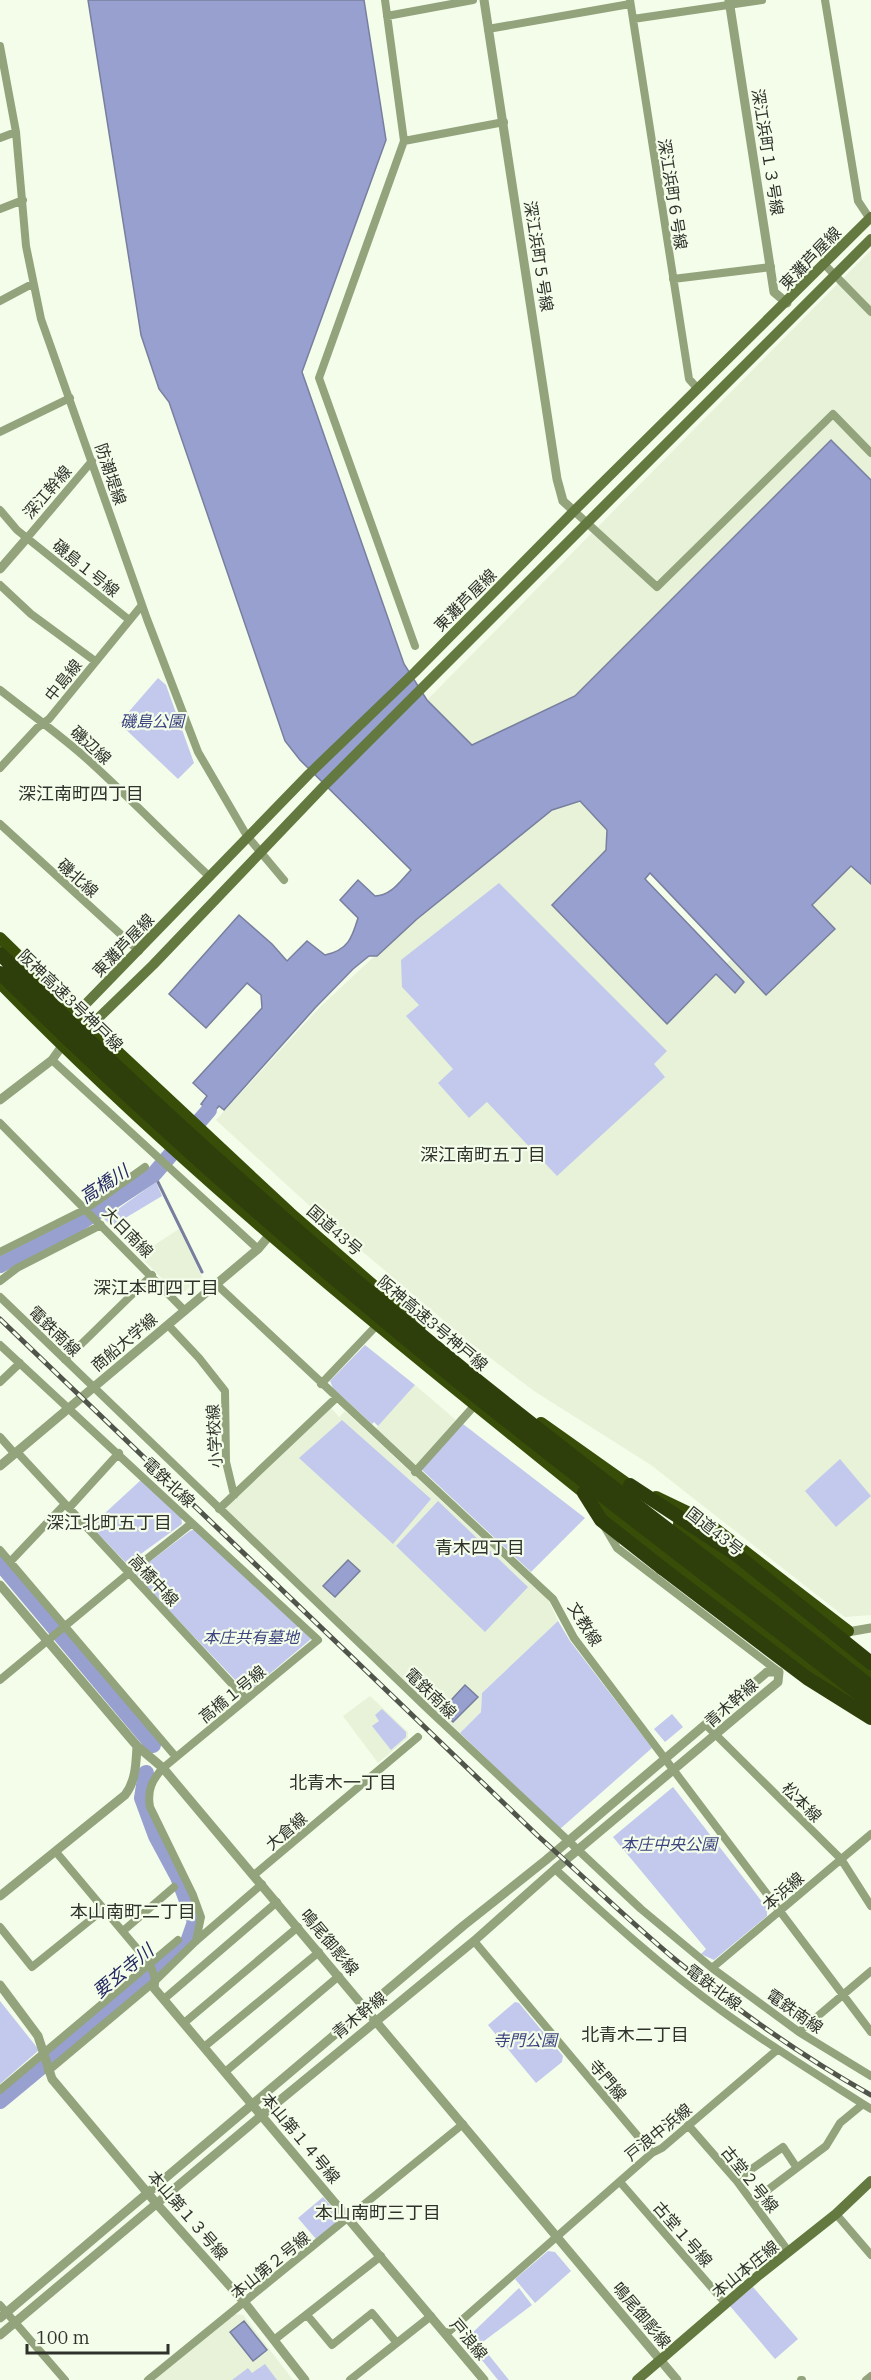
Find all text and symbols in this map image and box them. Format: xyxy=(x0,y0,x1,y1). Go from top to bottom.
street label: 深江浜町１３号線 xyxy=(748,87,788,217)
street label: 深江浜町６号線 xyxy=(654,137,692,251)
street label: 深江浜町５号線 xyxy=(520,199,558,313)
street label: 東灘芦屋線 xyxy=(775,222,845,294)
street label: 防潮堤線 xyxy=(91,440,131,508)
street label: 深江幹線 xyxy=(18,461,76,523)
street label: 磯島１号線 xyxy=(49,535,123,601)
street label: 東灘芦屋線 xyxy=(430,565,500,635)
street label: 中島線 xyxy=(40,655,86,705)
park label: 磯島公園 xyxy=(120,711,186,731)
street label: 磯辺線 xyxy=(66,722,116,768)
district label: 深江南町四丁目 xyxy=(18,782,144,805)
street label: 磯北線 xyxy=(53,855,103,901)
street label: 東灘芦屋線 xyxy=(88,909,158,981)
street label: 阪神高速3号神戸線 xyxy=(15,945,127,1055)
district label: 深江南町五丁目 xyxy=(420,1143,546,1166)
water label: 高橋川 xyxy=(75,1159,135,1208)
street label: 国道43号 xyxy=(303,1200,367,1260)
street label: 大日南線 xyxy=(98,1202,158,1262)
street label: 阪神高速3号神戸線 xyxy=(374,1271,492,1375)
district label: 深江本町四丁目 xyxy=(93,1276,219,1299)
street label: 電鉄南線 xyxy=(25,1302,85,1360)
street label: 商船大学線 xyxy=(87,1309,161,1375)
street label: 小学校線 xyxy=(202,1404,226,1468)
street label: 電鉄北線 xyxy=(139,1453,199,1511)
street label: 国道43号 xyxy=(682,1502,748,1560)
district label: 深江北町五丁目 xyxy=(46,1511,172,1534)
district label: 青木四丁目 xyxy=(435,1536,525,1559)
street label: 高橋中線 xyxy=(125,1550,183,1610)
street label: 文教線 xyxy=(564,1598,606,1650)
park label: 本庄共有墓地 xyxy=(203,1627,301,1647)
street label: 高橋１号線 xyxy=(195,1661,269,1727)
street label: 電鉄南線 xyxy=(401,1664,461,1722)
street label: 青木幹線 xyxy=(700,1674,762,1732)
district label: 北青木一丁目 xyxy=(289,1771,397,1794)
street label: 松本線 xyxy=(778,1778,826,1826)
street label: 大倉線 xyxy=(261,1808,311,1854)
park label: 本庄中央公園 xyxy=(621,1834,719,1854)
street label: 本浜線 xyxy=(758,1868,808,1914)
district label: 本山南町二丁目 xyxy=(70,1900,196,1923)
street label: 鳴尾御影線 xyxy=(297,1905,363,1979)
water label: 要玄寺川 xyxy=(88,1938,160,2003)
street label: 電鉄北線 xyxy=(682,1960,746,2014)
street label: 電鉄南線 xyxy=(763,1984,827,2038)
street label: 青木幹線 xyxy=(328,1987,390,2043)
district label: 北青木二丁目 xyxy=(581,2023,689,2046)
park label: 寺門公園 xyxy=(493,2030,559,2050)
street label: 寺門線 xyxy=(585,2055,631,2105)
street label: 本山第１４号線 xyxy=(257,2089,345,2187)
street label: 戸浪中浜線 xyxy=(621,2099,695,2165)
street label: 古堂２号線 xyxy=(717,2142,783,2216)
street label: 本山第１３号線 xyxy=(144,2166,232,2264)
street label: 古堂１号線 xyxy=(649,2197,717,2271)
district label: 本山南町三丁目 xyxy=(315,2201,441,2224)
street label: 本山第２号線 xyxy=(226,2227,314,2303)
street label: 本山本庄線 xyxy=(708,2236,782,2302)
street label: 鳴尾御影線 xyxy=(609,2278,675,2352)
street label: 戸浪線 xyxy=(446,2314,492,2364)
scale bar xyxy=(27,2317,168,2355)
text: 100 m xyxy=(36,2326,90,2349)

